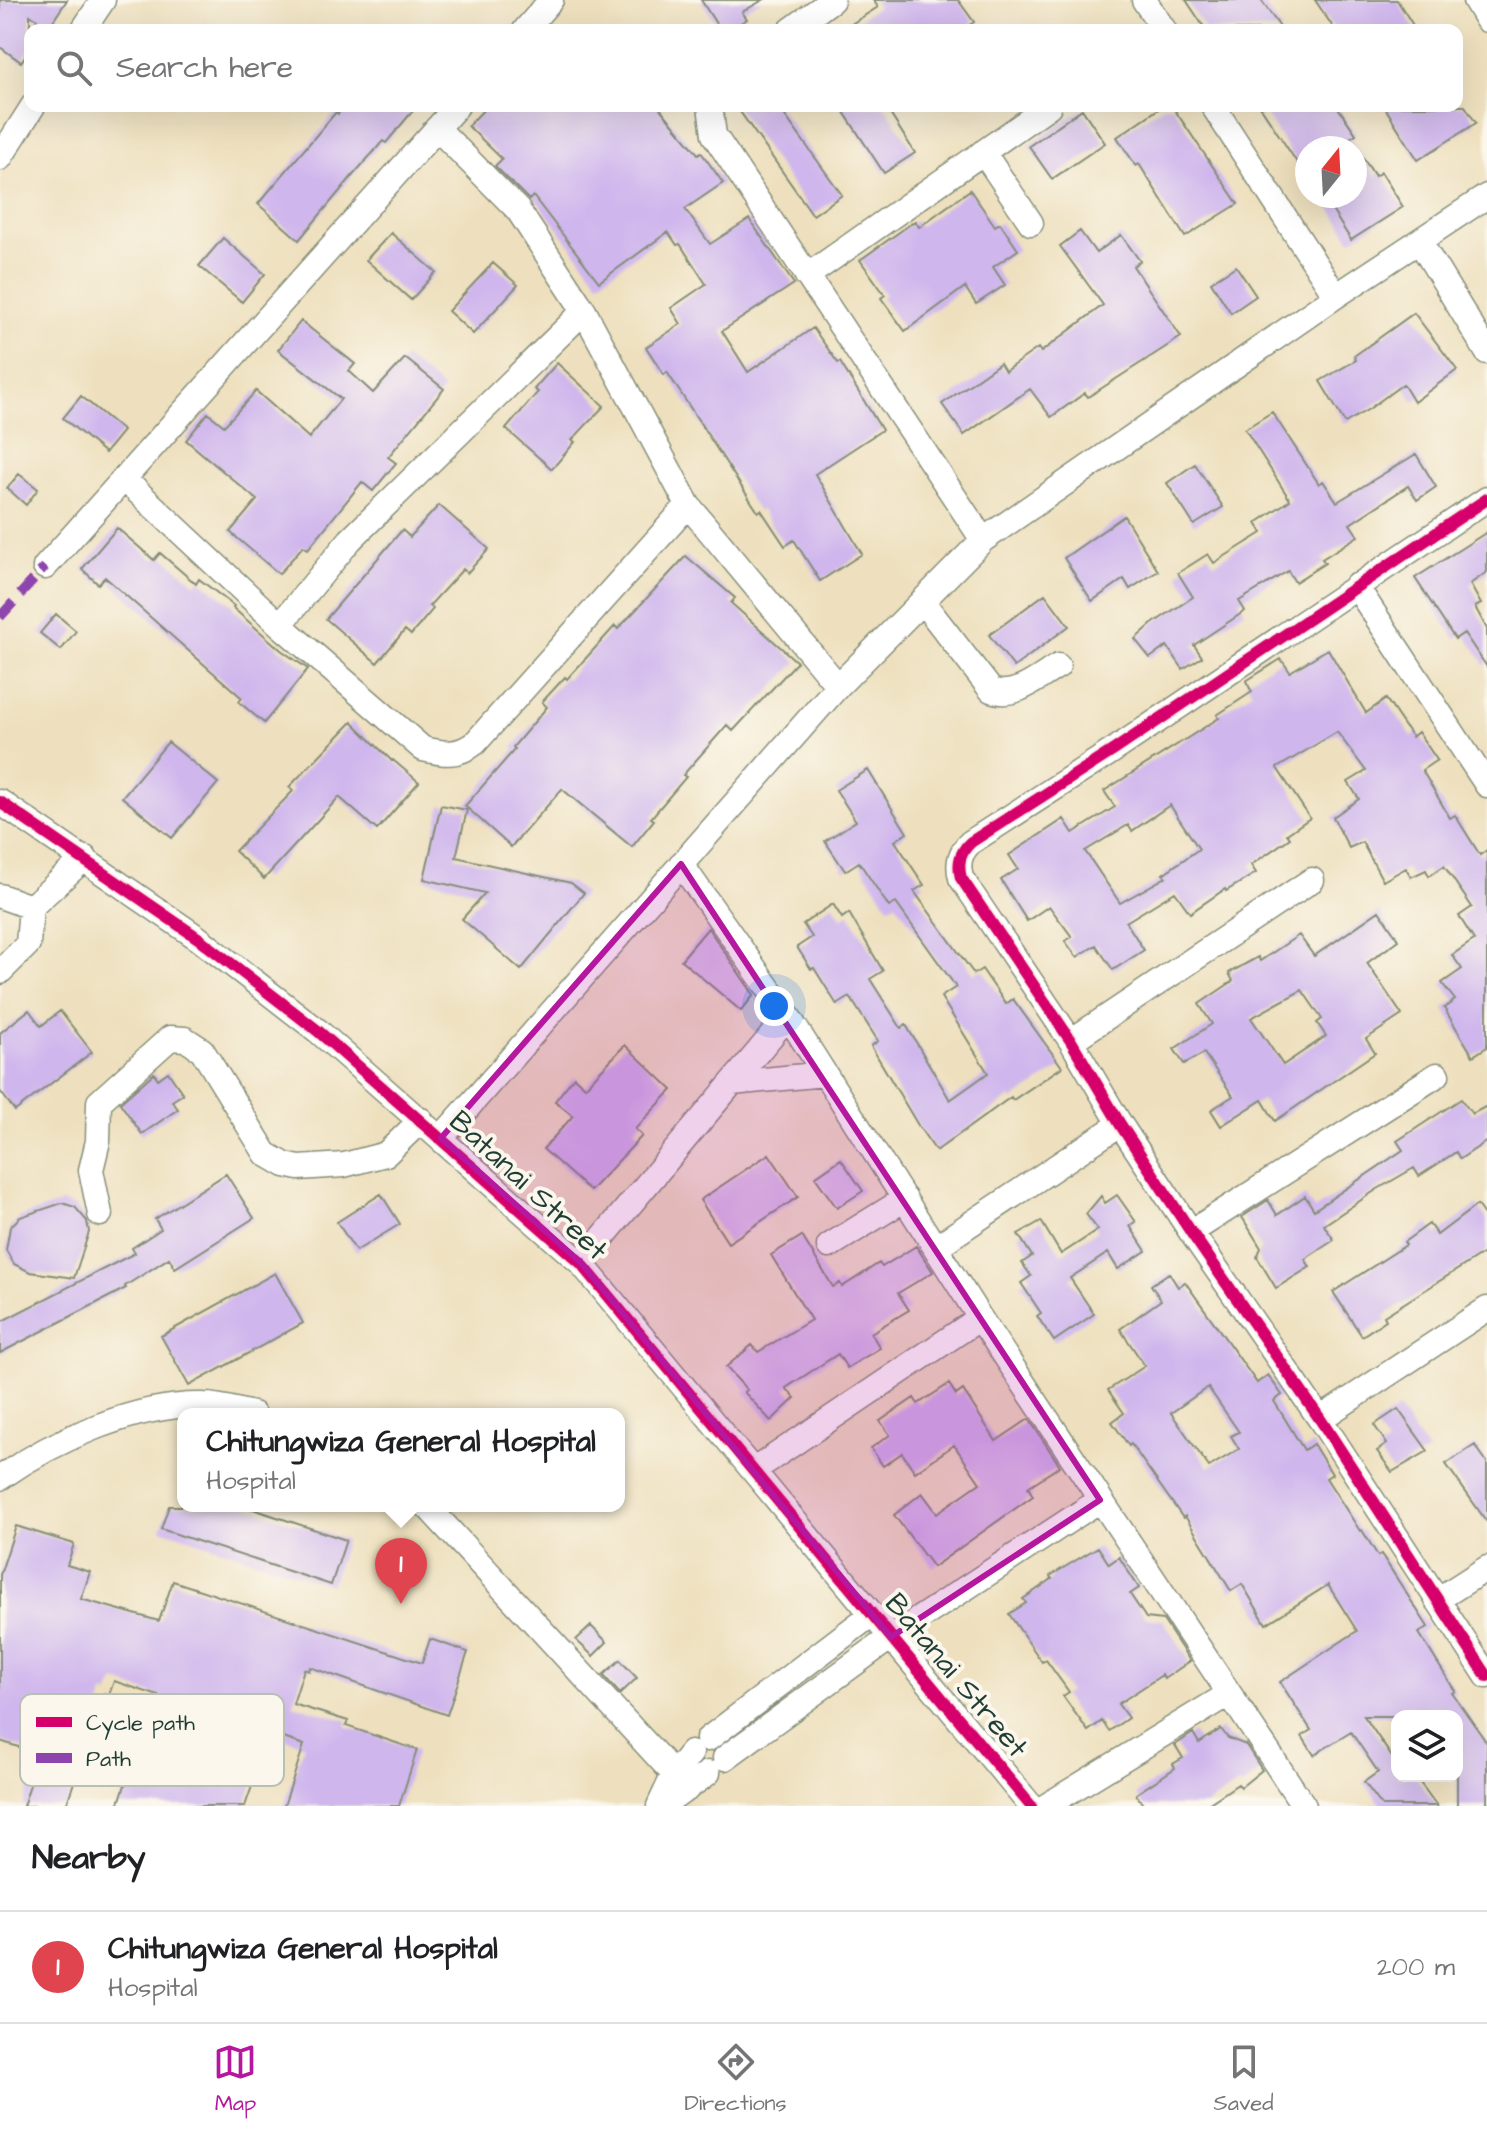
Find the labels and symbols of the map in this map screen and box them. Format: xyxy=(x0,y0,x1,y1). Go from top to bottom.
north arrow xyxy=(1295,136,1367,208)
your location xyxy=(754,986,794,1026)
street label: Batanai Street xyxy=(440,1101,617,1270)
pin: 1 xyxy=(375,1538,427,1604)
street label: Batanai Street xyxy=(875,1584,1038,1767)
legend xyxy=(20,1694,284,1786)
text: Cycle path xyxy=(86,1708,195,1740)
text: Path xyxy=(86,1744,131,1775)

